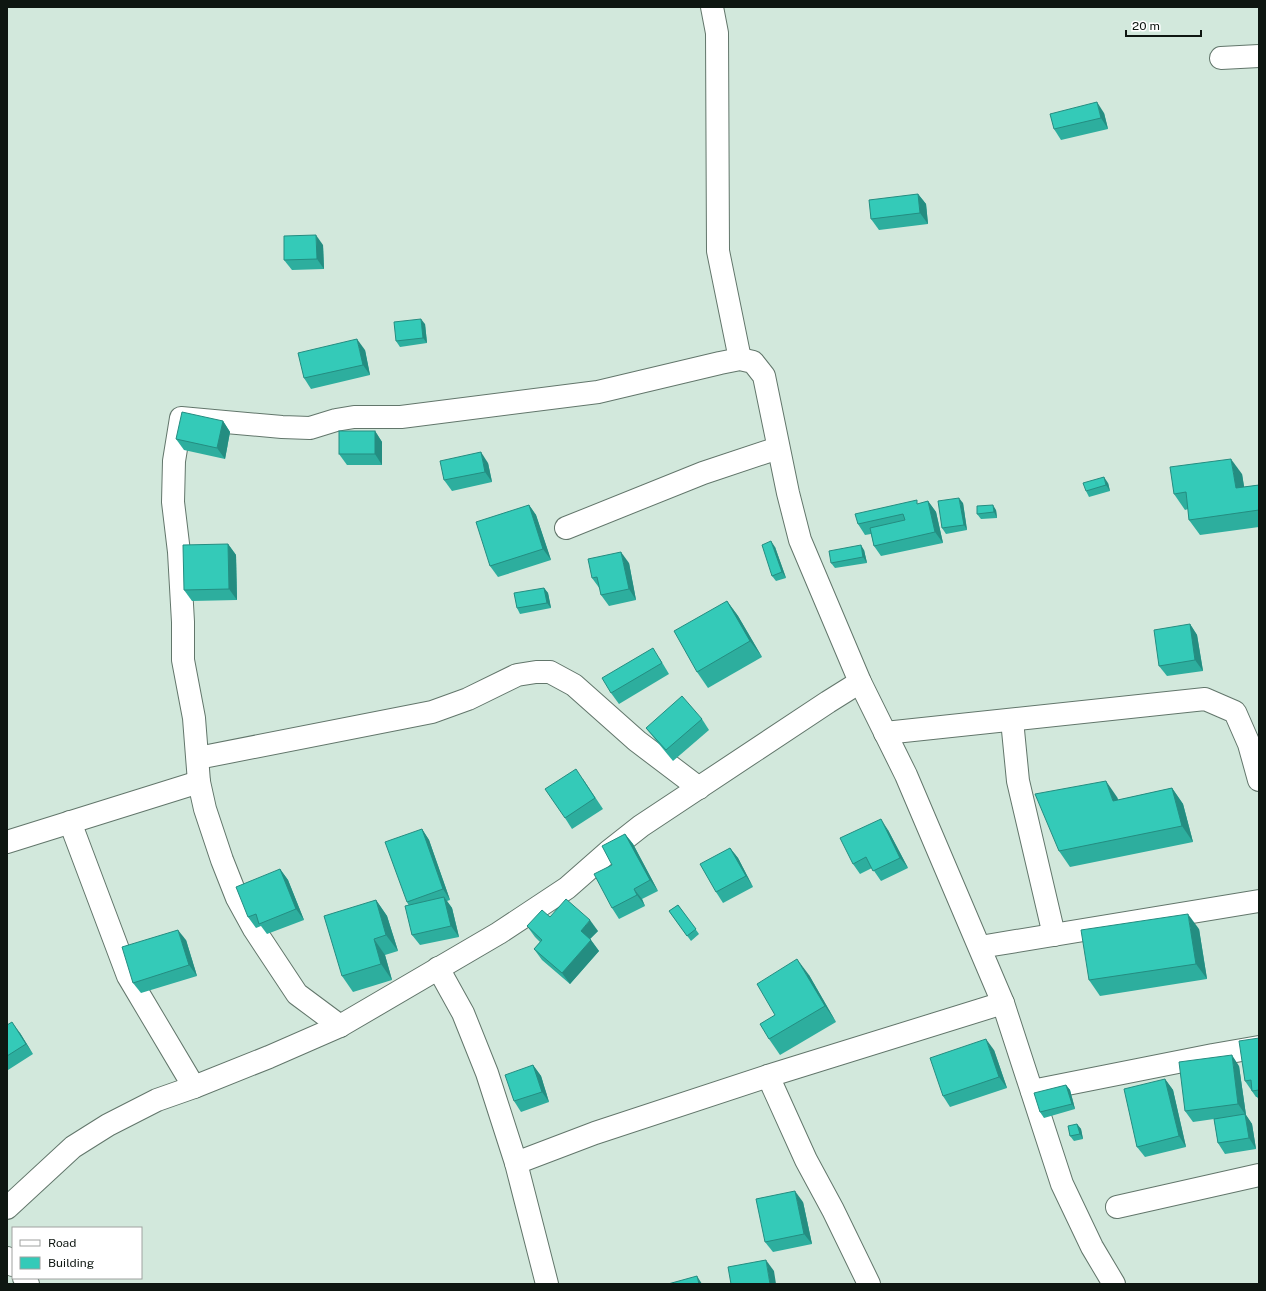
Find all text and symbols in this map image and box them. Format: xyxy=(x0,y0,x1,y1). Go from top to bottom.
scale bar xyxy=(1126,12,1201,38)
text: 20 m xyxy=(1132,19,1160,33)
legend xyxy=(12,1227,142,1279)
text: Road xyxy=(48,1236,76,1250)
text: Building xyxy=(48,1256,94,1270)

